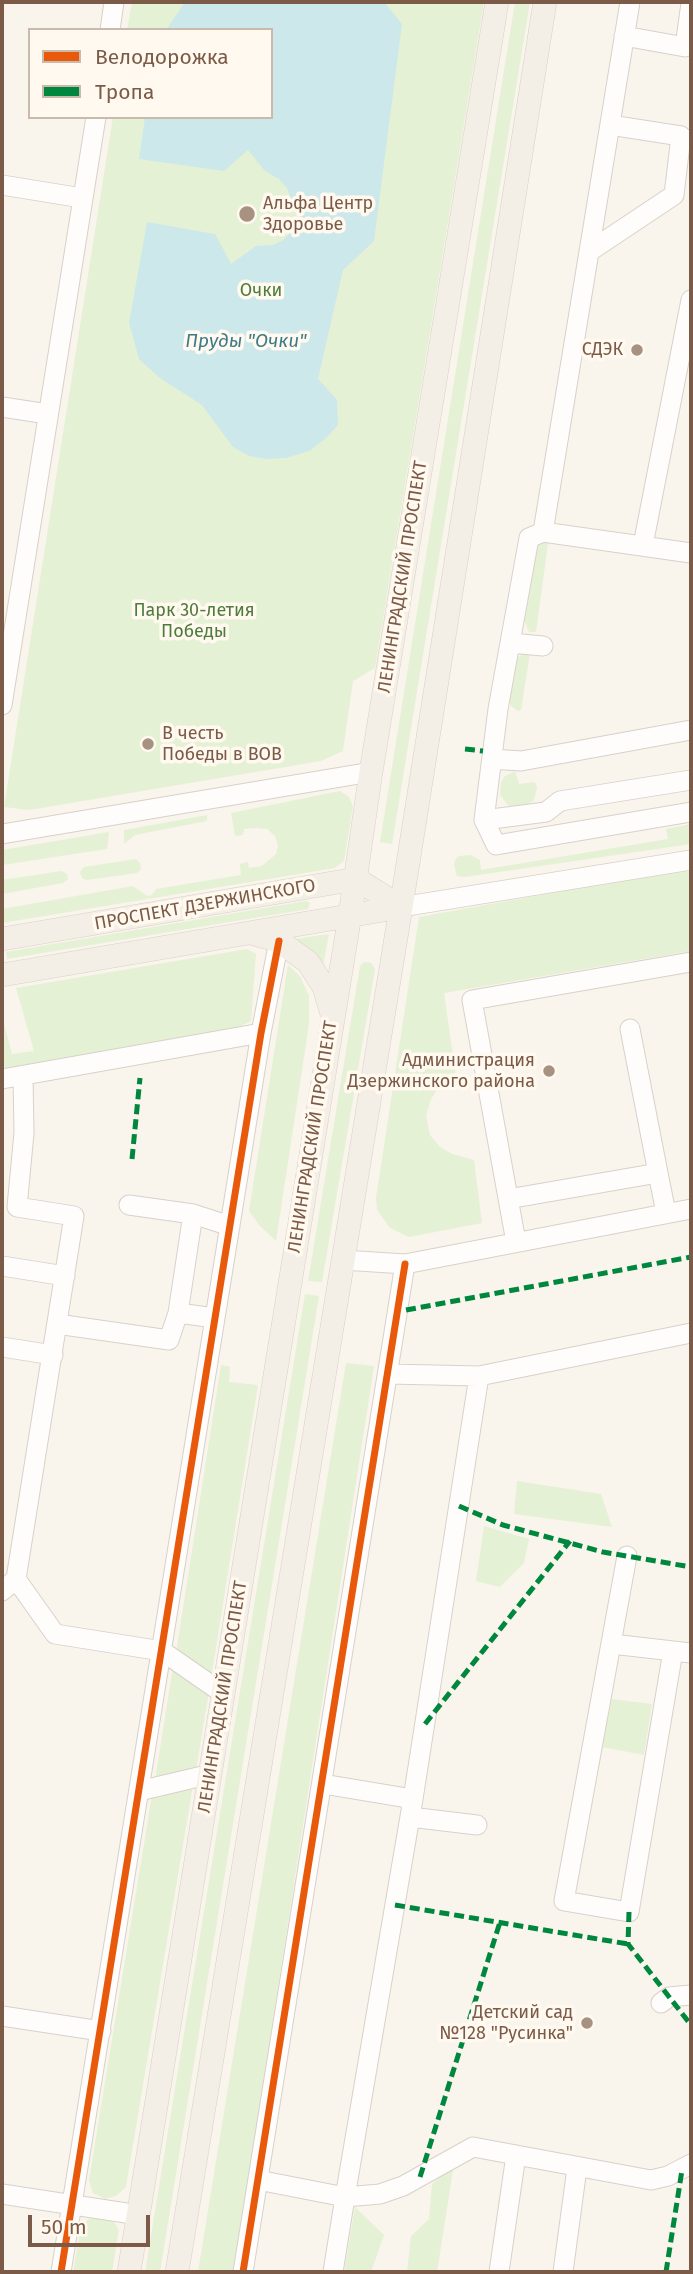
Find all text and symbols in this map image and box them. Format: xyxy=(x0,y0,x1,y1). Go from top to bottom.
legend xyxy=(28,28,273,119)
text: Велодорожка xyxy=(95,44,229,70)
text: Тропа xyxy=(95,79,154,105)
place label: Альфа Центр Здоровье xyxy=(263,193,373,235)
marker: Альфа Центр Здоровье xyxy=(237,204,257,224)
park label: Очки xyxy=(240,280,282,302)
water label: Пруды "Очки" xyxy=(185,331,307,353)
place label: СДЭК xyxy=(582,339,623,361)
marker: СДЭК xyxy=(629,342,645,358)
street label: ЛЕНИНГРАДСКИЙ ПРОСПЕКТ xyxy=(374,459,432,695)
park label: Парк 30-летия Победы xyxy=(133,600,255,642)
place label: В честь Победы в ВОВ xyxy=(162,723,282,766)
marker: В честь Победы в ВОВ xyxy=(140,736,156,752)
street label: ПРОСПЕКТ ДЗЕРЖИНСКОГО xyxy=(93,875,317,935)
street label: ЛЕНИНГРАДСКИЙ ПРОСПЕКТ xyxy=(284,1019,342,1255)
place label: Администрация Дзержинского района xyxy=(347,1050,535,1092)
marker: Администрация Дзержинского района xyxy=(541,1063,557,1079)
street label: ЛЕНИНГРАДСКИЙ ПРОСПЕКТ xyxy=(194,1579,252,1815)
place label: Детский сад №128 "Русинка" xyxy=(439,2002,573,2044)
marker: Детский сад №128 "Русинка" xyxy=(579,2015,595,2031)
scale bar xyxy=(32,2200,154,2244)
text: 50 m xyxy=(41,2214,87,2240)

